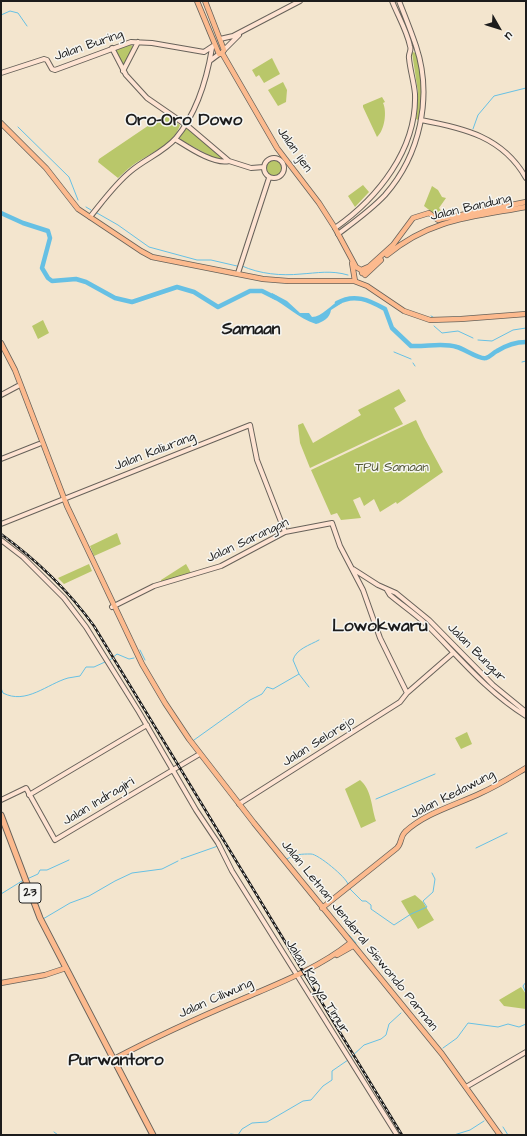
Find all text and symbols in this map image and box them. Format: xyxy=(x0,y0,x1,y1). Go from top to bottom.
north arrow xyxy=(479,8,519,48)
street label: Jalan Buring xyxy=(52,27,126,65)
text: U xyxy=(501,29,516,43)
district label: Oro-Oro Dowo xyxy=(126,111,242,131)
street label: Jalan Ijen xyxy=(273,124,315,176)
street label: Jalan Bandung xyxy=(429,191,513,225)
district label: Samaan xyxy=(222,320,280,340)
street label: Jalan Kaliurang xyxy=(112,429,198,475)
park label: TPU Samaan xyxy=(355,460,429,476)
street label: Jalan Sarangan xyxy=(204,515,292,567)
district label: Lowokwaru xyxy=(332,617,428,637)
street label: Jalan Bungur xyxy=(443,620,509,686)
street label: Jalan Selorejo xyxy=(280,714,358,770)
street label: Jalan Kedawung xyxy=(408,767,498,823)
street label: Jalan Indragiri xyxy=(60,775,138,829)
street label: Jalan Letnan Jenderal Siswondo Parman xyxy=(277,838,441,1034)
road number: 23 xyxy=(19,883,41,903)
street label: Jalan Karya Timur xyxy=(282,937,352,1037)
street label: Jalan Ciliwung xyxy=(177,976,255,1022)
district label: Purwantoro xyxy=(68,1051,164,1071)

